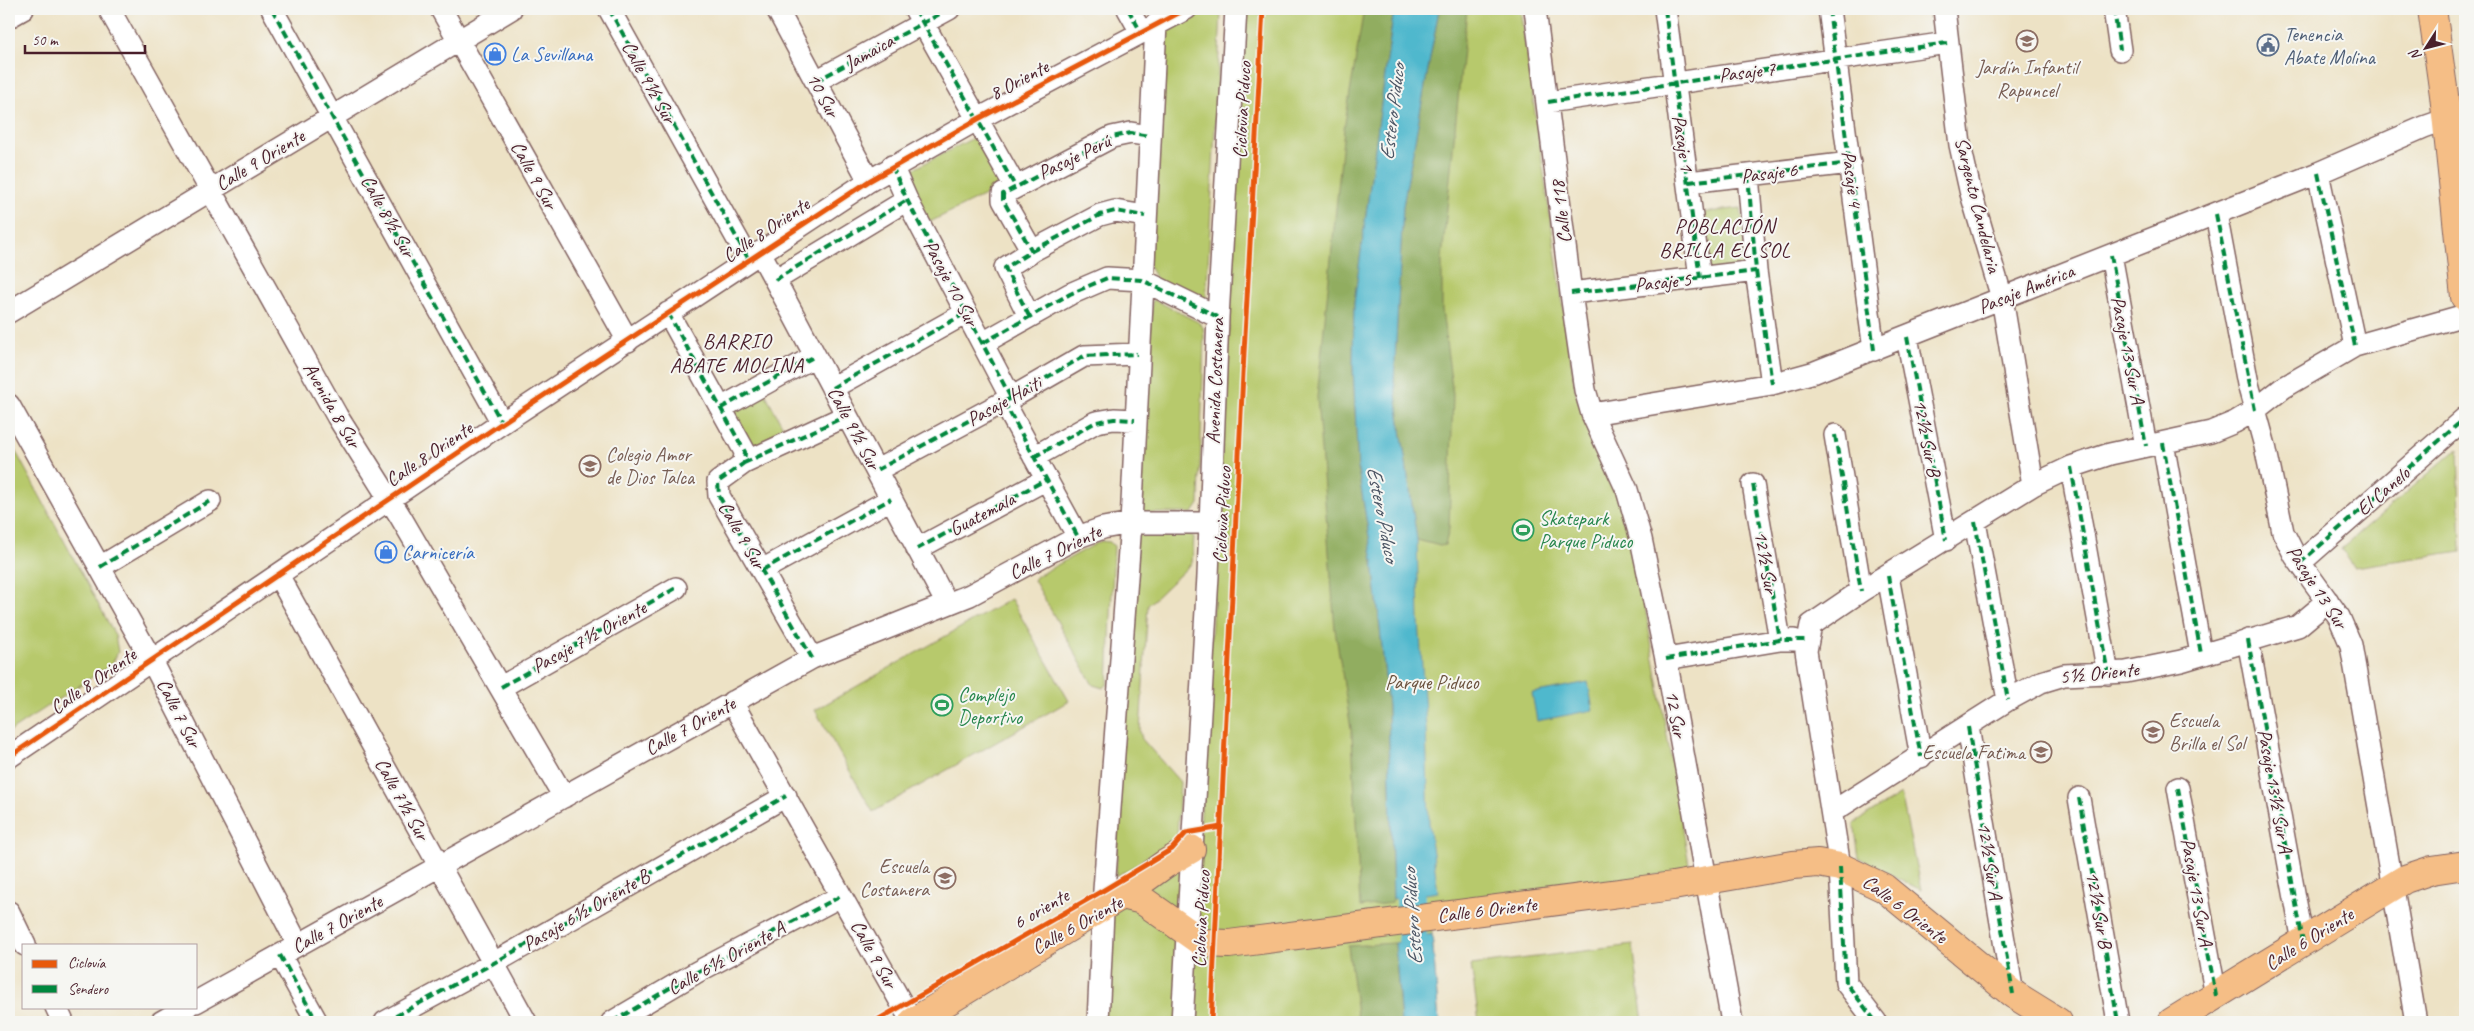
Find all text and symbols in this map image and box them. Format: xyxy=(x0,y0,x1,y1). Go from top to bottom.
scale bar xyxy=(25,22,145,54)
place label: Tenencia Abate Molina xyxy=(2284,22,2377,70)
north arrow xyxy=(2402,22,2452,72)
street label: Jamaica xyxy=(839,28,900,76)
school or university icon: Jardín Infantil Rapuncel xyxy=(2015,29,2039,53)
text: 50 m xyxy=(32,31,59,50)
public building icon: Tenencia Abate Molina xyxy=(2256,33,2280,57)
street label: Calle 9½ Sur xyxy=(616,37,683,129)
shop icon: La Sevillana xyxy=(483,42,507,66)
place label: La Sevillana xyxy=(511,42,594,67)
text: N xyxy=(2405,45,2425,64)
street label: 8 Oriente xyxy=(985,53,1054,106)
place label: Jardín Infantil Rapuncel xyxy=(1975,55,2081,103)
street label: Pasaje 7 xyxy=(1717,56,1778,88)
water label: Estero Piduco xyxy=(1373,59,1411,161)
street label: Ciclovia Piduco xyxy=(1227,60,1257,159)
street label: 10 Sur xyxy=(801,68,846,123)
street label: Pasaje 1 xyxy=(1666,113,1700,174)
street label: Calle 9 Oriente xyxy=(211,123,310,196)
street label: Pasaje Perú xyxy=(1034,128,1116,185)
street label: Sargento Candelaria xyxy=(1949,135,2007,277)
street label: Calle 9 Sur xyxy=(505,137,564,215)
street label: Pasaje 4 xyxy=(1836,149,1868,211)
street label: Pasaje 6 xyxy=(1739,157,1800,189)
street label: Calle 8½ Sur xyxy=(355,171,422,263)
street label: Calle 118 xyxy=(1544,177,1577,245)
street label: Calle 8 Oriente xyxy=(718,191,816,268)
district label: POBLACIÓN BRILLA EL SOL xyxy=(1659,213,1791,263)
street label: Pasaje 10 Sur xyxy=(918,236,985,332)
street label: Pasaje América xyxy=(1974,258,2079,320)
street label: Pasaje 5 xyxy=(1634,267,1693,297)
street label: Pasaje 13 Sur A xyxy=(2105,294,2151,407)
street label: Avenida Costanera xyxy=(1200,316,1230,444)
district label: BARRIO ABATE MOLINA xyxy=(670,328,805,378)
street label: Avenida 8 Sur xyxy=(298,358,367,454)
street label: Pasaje Haiti xyxy=(962,369,1048,432)
street label: Calle 9½ Sur xyxy=(822,382,887,475)
street label: 12½ Sur B xyxy=(1907,397,1947,480)
street label: Calle 8 Oriente xyxy=(381,415,479,492)
place label: Colegio Amor de Dios Talca xyxy=(606,442,696,490)
school or university icon: Colegio Amor de Dios Talca xyxy=(578,454,602,478)
street label: El Canelo xyxy=(2351,460,2416,521)
water label: Estero Piduco xyxy=(1361,464,1406,567)
street label: Ciclovia Piduco xyxy=(1207,465,1237,564)
street label: Guatemala xyxy=(945,485,1021,542)
street label: Calle 9 Sur xyxy=(713,497,772,575)
place label: Skatepark Parque Piduco xyxy=(1539,506,1633,554)
street label: Calle 7 Oriente xyxy=(1005,518,1107,585)
sports icon: Skatepark Parque Piduco xyxy=(1511,518,1535,542)
street label: 12½ Sur xyxy=(1748,529,1784,597)
shop icon: Carnicería xyxy=(374,540,398,564)
place label: Carnicería xyxy=(402,540,475,565)
street label: Pasaje 13 Sur xyxy=(2281,541,2354,635)
street label: Pasaje 7½ Oriente xyxy=(527,595,652,679)
street label: Calle 8 Oriente xyxy=(45,641,142,720)
street label: 5½ Oriente xyxy=(2058,656,2141,690)
park label: Parque Piduco xyxy=(1385,670,1480,695)
street label: Calle 7 Sur xyxy=(151,674,208,753)
place label: Complejo Deportivo xyxy=(958,682,1023,730)
street label: 12 Sur xyxy=(1660,689,1693,741)
street label: Calle 7 Oriente xyxy=(640,690,741,761)
sports icon: Complejo Deportivo xyxy=(930,693,954,717)
place label: Escuela Brilla el Sol xyxy=(2169,708,2248,756)
school or university icon: Escuela Brilla el Sol xyxy=(2141,720,2165,744)
street label: Pasaje 13½ Sur A xyxy=(2252,727,2298,856)
place label: Escuela Fatima xyxy=(1922,740,2027,765)
school or university icon: Escuela Fatima xyxy=(2029,740,2053,764)
street label: Calle 7½ Sur xyxy=(369,754,436,846)
street label: 12½ Sur A xyxy=(1972,821,2009,902)
street label: Pasaje 13 Sur A xyxy=(2175,836,2219,949)
place label: Escuela Costanera xyxy=(860,854,931,902)
street label: Pasaje 6½ Oriente B xyxy=(518,863,655,956)
water label: Estero Piduco xyxy=(1395,864,1428,966)
school or university icon: Escuela Costanera xyxy=(933,866,957,890)
street label: Ciclovia Piduco xyxy=(1186,869,1216,968)
street label: Calle 6 Oriente xyxy=(1858,869,1954,950)
street label: 12½ Sur B xyxy=(2080,869,2118,952)
street label: 6 oriente xyxy=(1009,882,1075,935)
street label: Calle 7 Oriente xyxy=(287,888,388,959)
street label: Calle 6 Oriente xyxy=(1027,889,1128,960)
street label: Calle 6 Oriente xyxy=(1436,891,1539,928)
street label: Calle 6 Oriente xyxy=(2260,901,2359,976)
street label: Calle 6½ Oriente A xyxy=(663,915,790,1001)
street label: Calle 9 Sur xyxy=(845,916,904,994)
legend xyxy=(22,944,198,1008)
text: Ciclovía xyxy=(68,954,107,973)
text: Sendero xyxy=(68,980,109,999)

